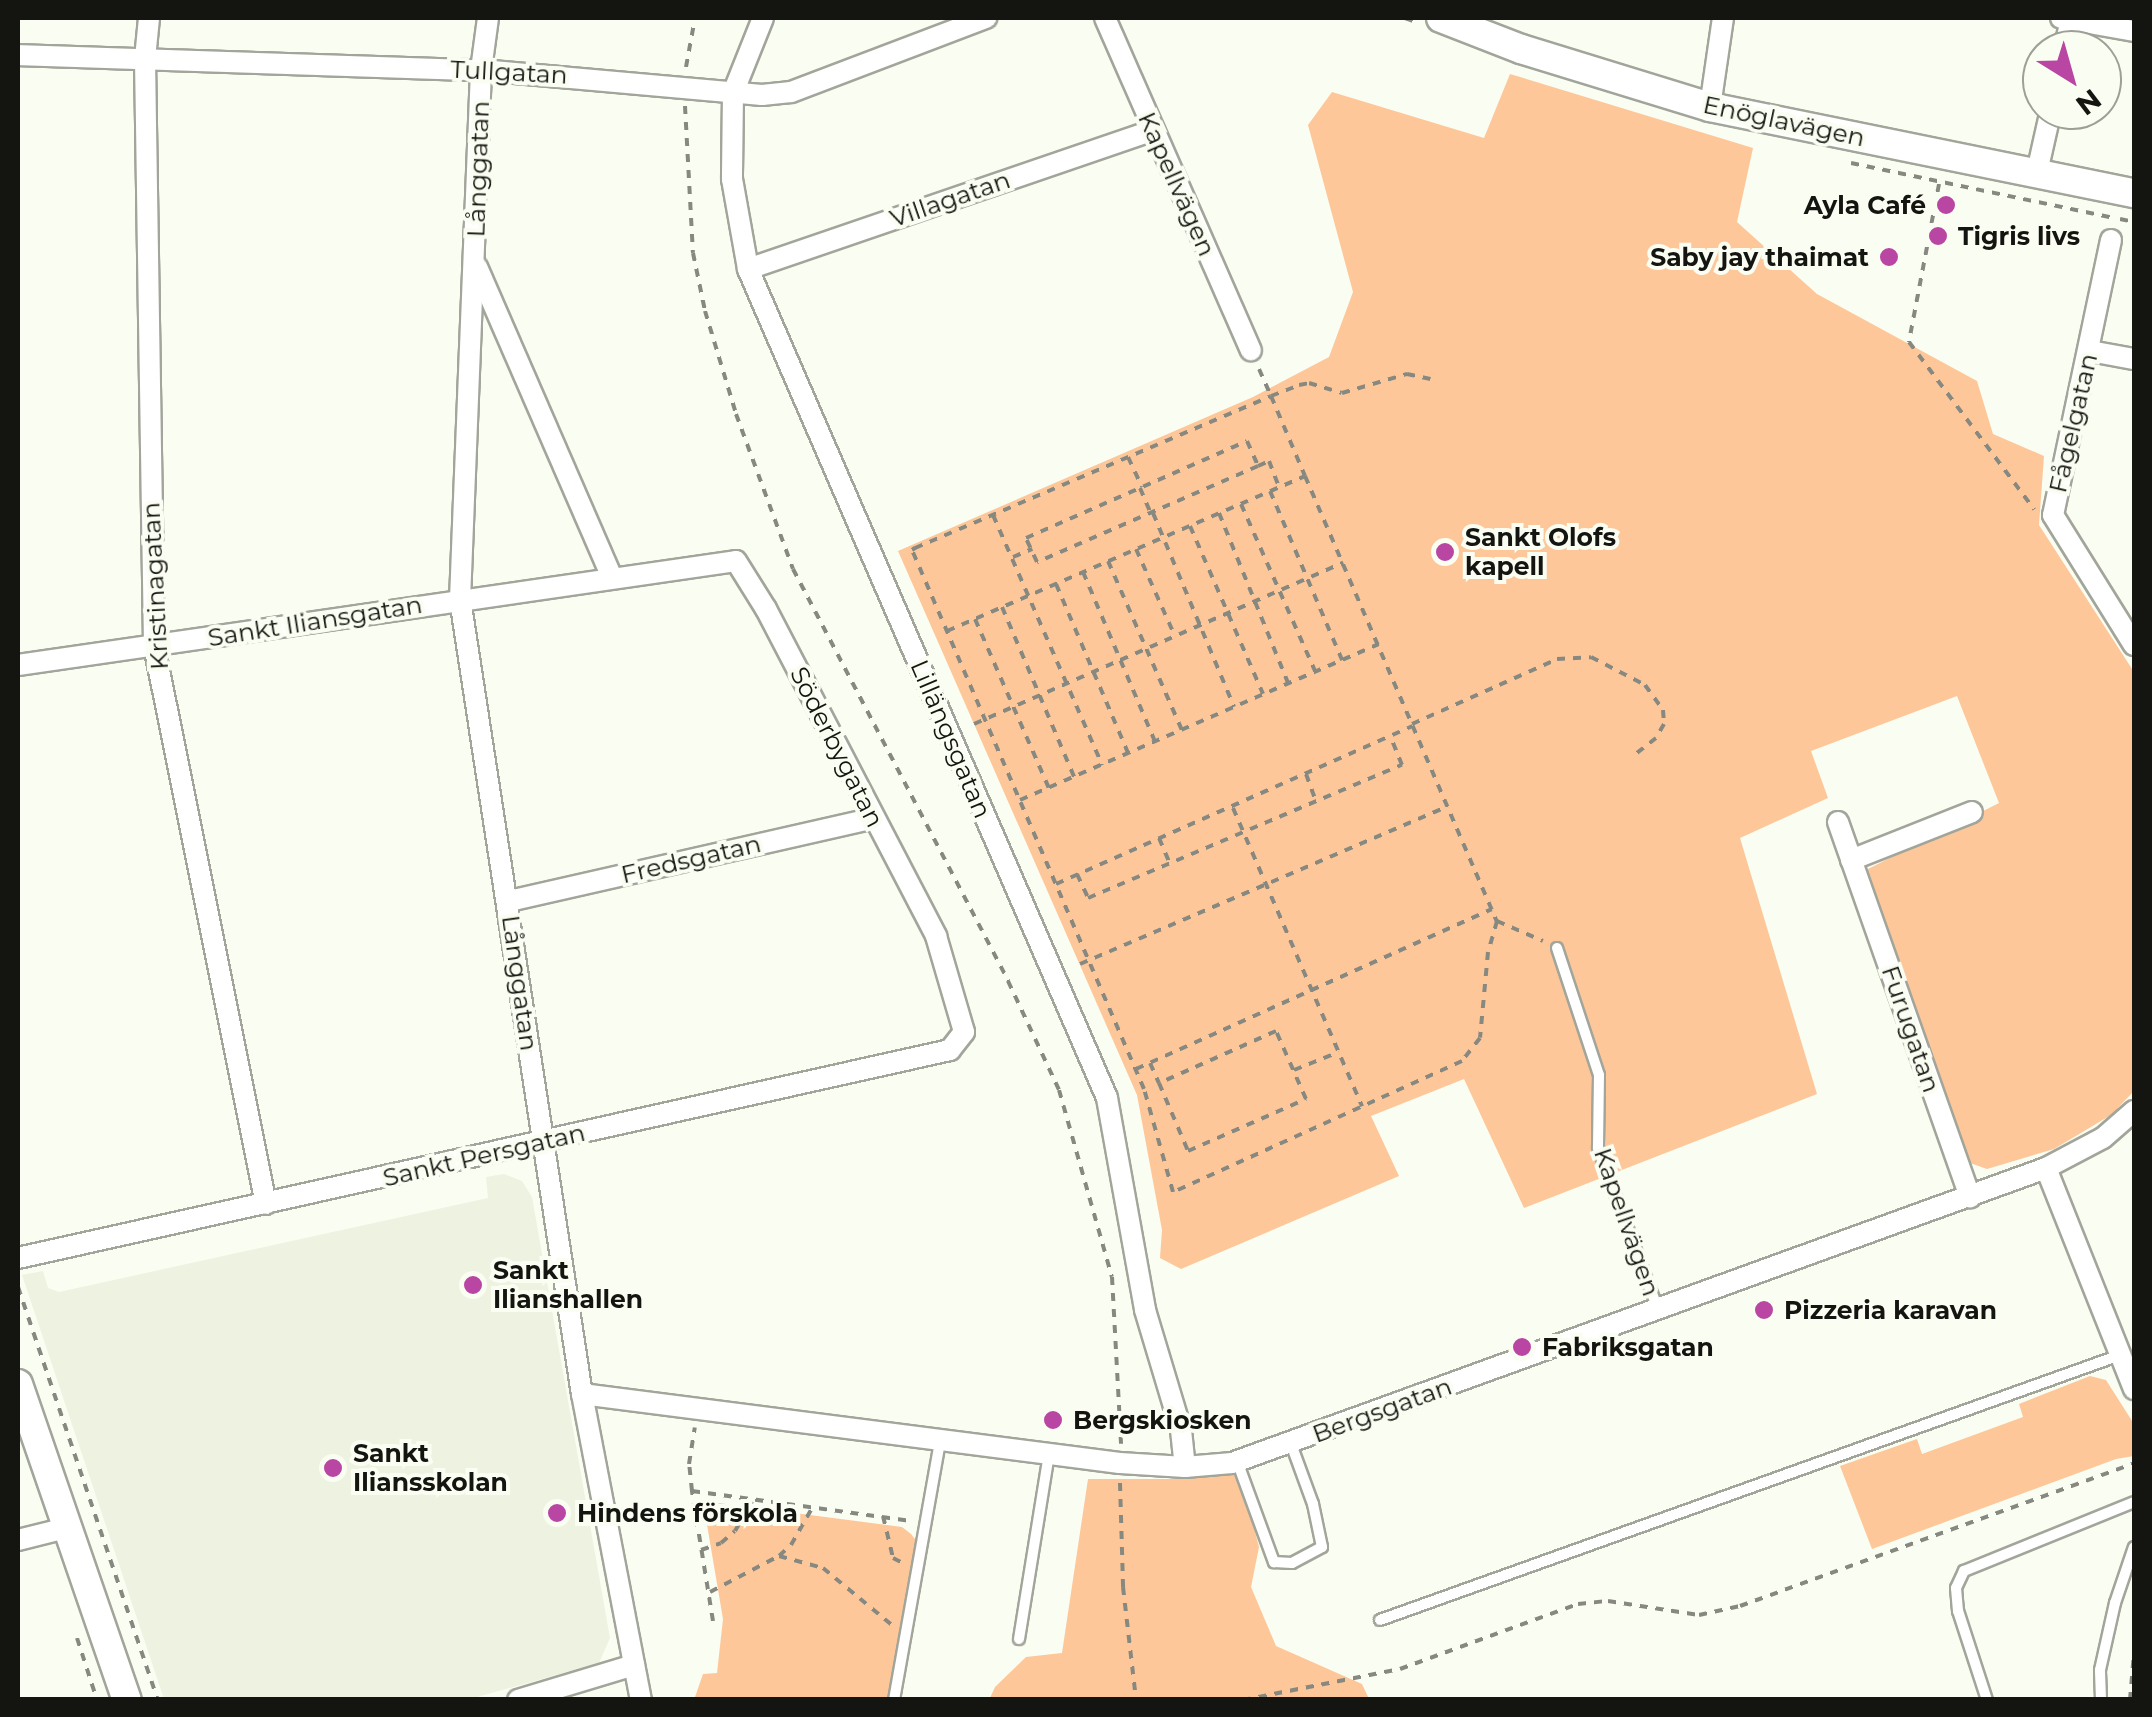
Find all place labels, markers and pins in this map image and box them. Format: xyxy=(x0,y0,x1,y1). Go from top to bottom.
place label: Ayla Café xyxy=(1804,190,1926,220)
marker: Ayla Café xyxy=(1935,194,1957,216)
place label: Tigris livs xyxy=(1958,221,2080,251)
marker: Tigris livs xyxy=(1927,225,1949,247)
place label: Saby jay thaimat xyxy=(1650,242,1869,272)
marker: Saby jay thaimat xyxy=(1878,246,1900,268)
place label: Sankt Olofs kapell xyxy=(1465,523,1616,582)
marker: Sankt Olofs kapell xyxy=(1434,541,1456,563)
place label: Sankt Ilianshallen xyxy=(493,1256,643,1315)
marker: Sankt Ilianshallen xyxy=(462,1274,484,1296)
place label: Pizzeria karavan xyxy=(1784,1295,1997,1325)
marker: Pizzeria karavan xyxy=(1753,1299,1775,1321)
place label: Fabriksgatan xyxy=(1542,1332,1714,1362)
marker: Fabriksgatan xyxy=(1511,1336,1533,1358)
place label: Bergskiosken xyxy=(1073,1405,1252,1435)
marker: Bergskiosken xyxy=(1042,1409,1064,1431)
place label: Sankt Iliansskolan xyxy=(353,1439,508,1498)
marker: Sankt Iliansskolan xyxy=(322,1457,344,1479)
place label: Hindens förskola xyxy=(577,1498,798,1528)
marker: Hindens förskola xyxy=(546,1502,568,1524)

